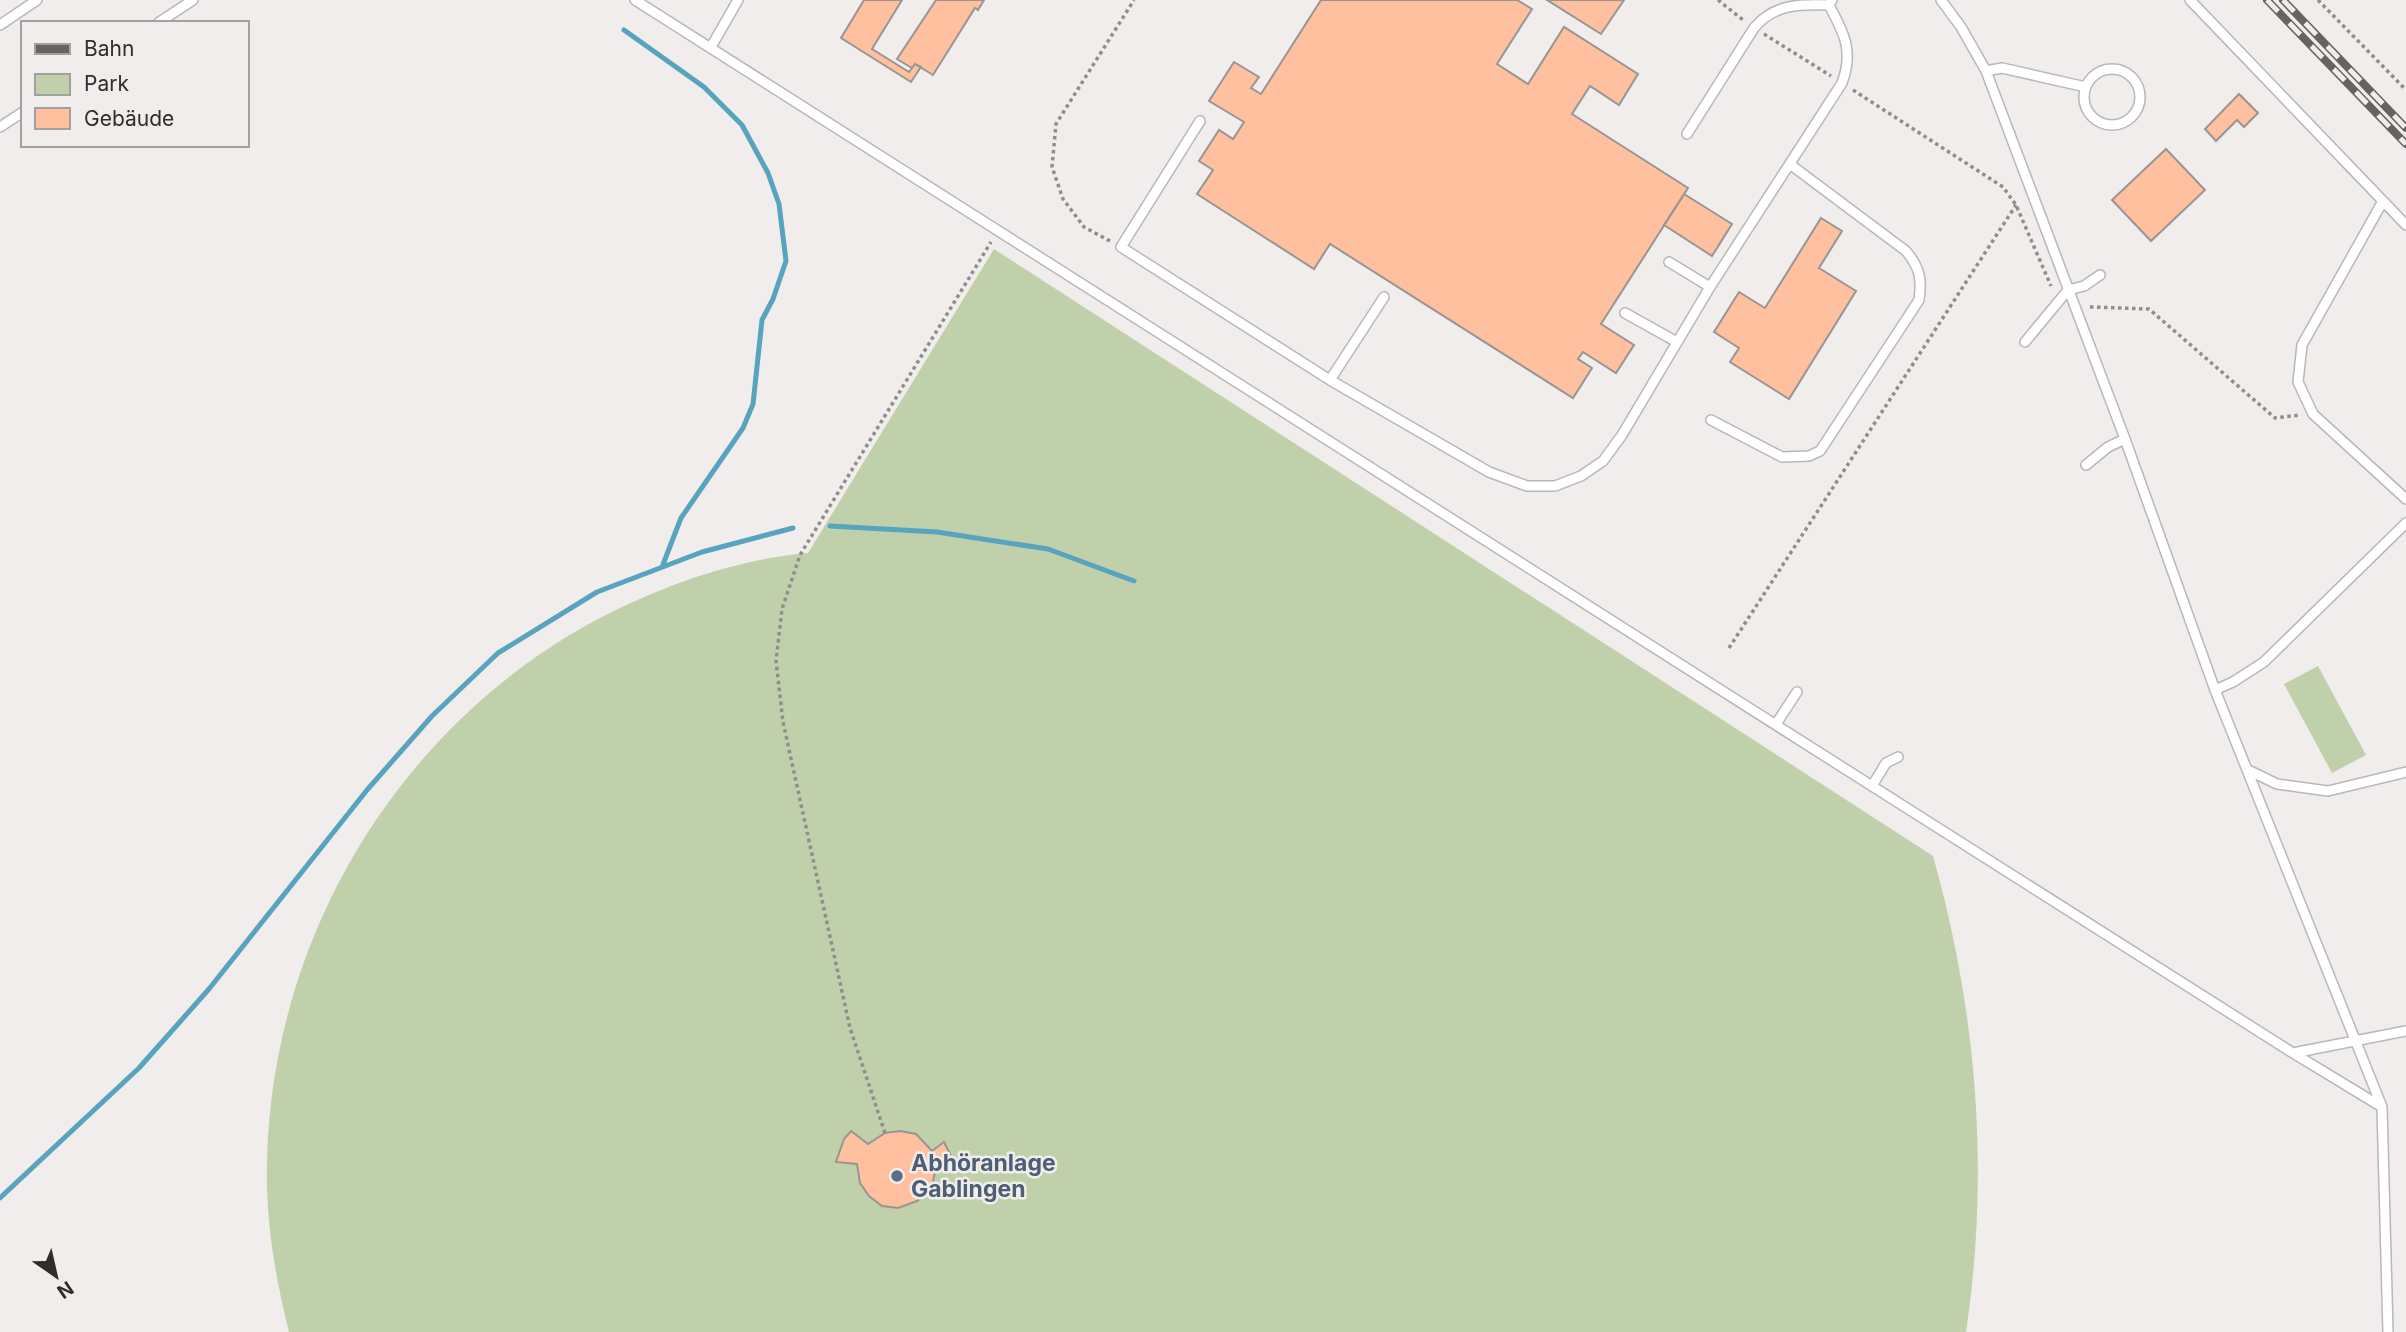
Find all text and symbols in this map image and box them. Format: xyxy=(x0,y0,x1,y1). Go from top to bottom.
legend xyxy=(21,21,248,147)
text: Bahn xyxy=(84,36,134,61)
text: Park xyxy=(84,71,129,96)
text: Gebäude xyxy=(84,106,174,131)
place label: Abhöranlage Gablingen xyxy=(911,1149,1056,1203)
marker: Abhöranlage Gablingen xyxy=(889,1168,905,1184)
north arrow xyxy=(21,1241,91,1311)
text: N xyxy=(53,1276,78,1303)

